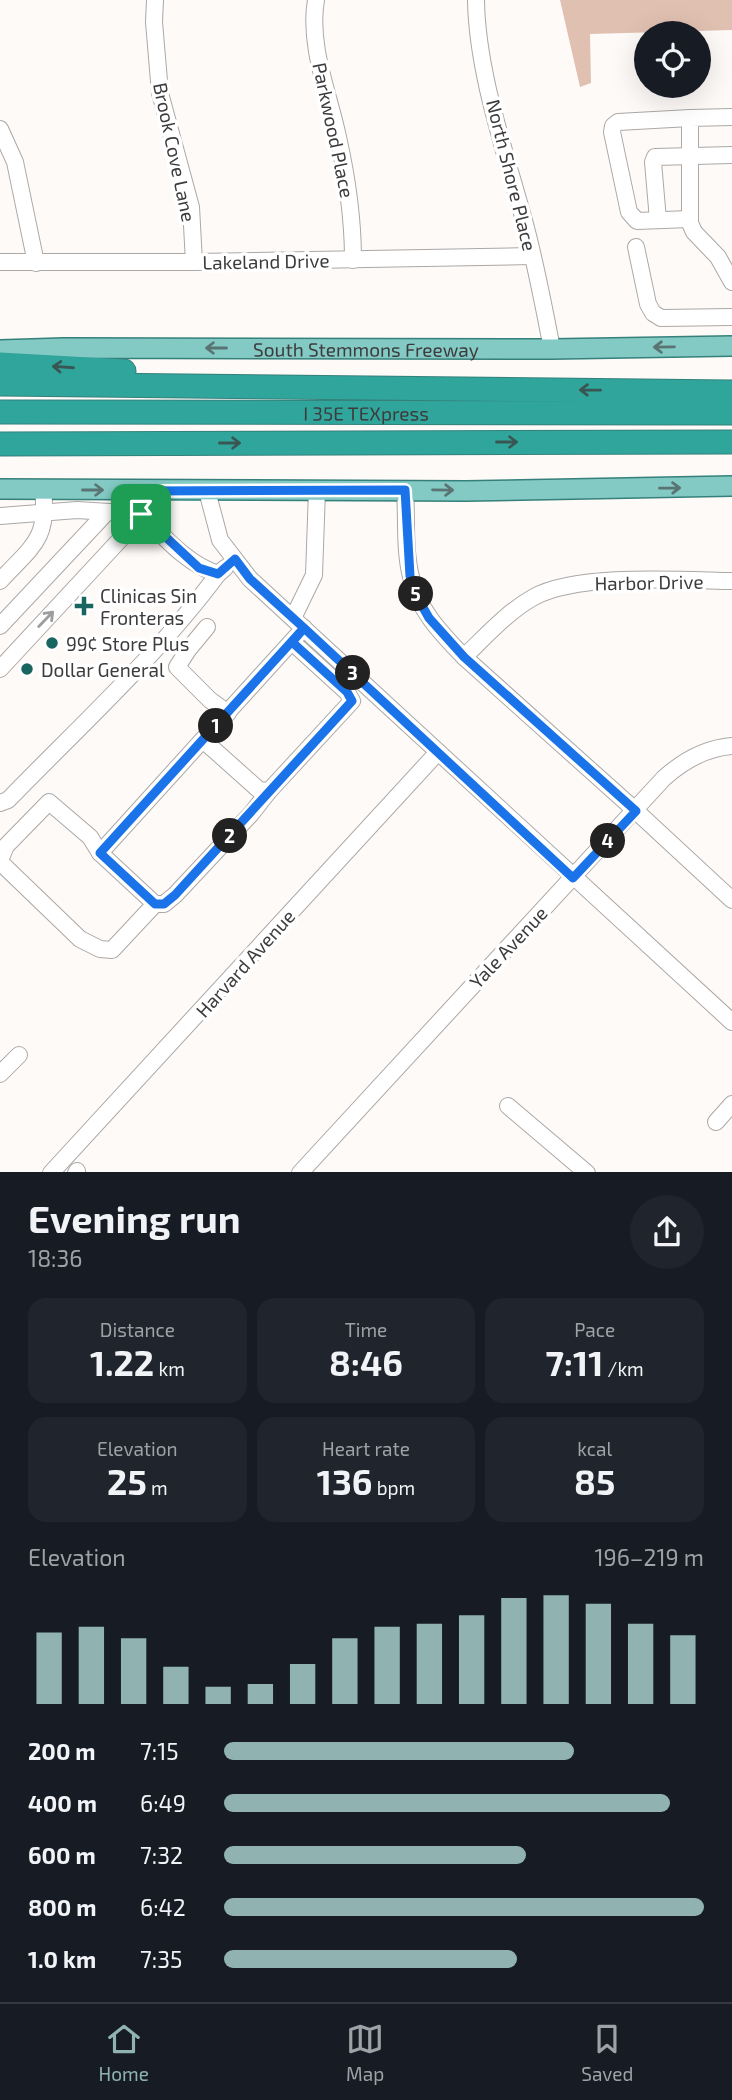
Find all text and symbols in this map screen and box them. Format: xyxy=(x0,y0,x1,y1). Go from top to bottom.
map controls xyxy=(634,21,711,98)
button: locate xyxy=(634,21,711,98)
street label: Parkwood Place xyxy=(308,60,360,200)
street label: Brook Cove Lane xyxy=(149,80,201,224)
street label: North Shore Place xyxy=(482,97,542,253)
street label: Lakeland Drive xyxy=(202,248,330,274)
street label: South Stemmons Freeway xyxy=(253,337,479,360)
one-way arrow xyxy=(205,341,228,355)
one-way arrow xyxy=(653,341,676,354)
one-way arrow xyxy=(52,360,74,373)
one-way arrow xyxy=(579,383,602,397)
street label: I 35E TEXpress xyxy=(303,401,429,424)
one-way arrow xyxy=(495,435,518,449)
one-way arrow xyxy=(219,436,242,450)
one-way arrow xyxy=(658,481,681,494)
one-way arrow xyxy=(81,483,104,497)
pin xyxy=(111,484,171,544)
one-way arrow xyxy=(431,484,454,497)
icon: arrive xyxy=(122,495,160,533)
street label: Harbor Drive xyxy=(594,570,704,594)
pin: 5 xyxy=(398,576,434,612)
text: 5 xyxy=(410,582,421,605)
place label: Clinicas Sin Fronteras xyxy=(100,584,197,629)
marker: Clinicas Sin Fronteras xyxy=(74,596,94,616)
one-way arrow xyxy=(37,610,54,627)
place label: 99¢ Store Plus xyxy=(66,632,189,655)
marker: 99¢ Store Plus xyxy=(44,635,60,651)
pin: 3 xyxy=(336,656,370,690)
place label: Dollar General xyxy=(41,658,165,681)
marker: Dollar General xyxy=(19,661,35,677)
text: 3 xyxy=(347,661,358,684)
pin: 1 xyxy=(198,708,234,744)
text: 1 xyxy=(211,714,220,737)
pin: 2 xyxy=(212,818,247,854)
text: 2 xyxy=(224,824,235,847)
pin: 4 xyxy=(590,824,626,858)
text: 4 xyxy=(601,829,614,852)
street label: Yale Avenue xyxy=(464,901,552,993)
street label: Harvard Avenue xyxy=(191,904,299,1022)
text: Evening run xyxy=(28,1195,241,1241)
button: share xyxy=(630,1195,704,1269)
text: 18:36 xyxy=(28,1244,83,1272)
text: Distance xyxy=(100,1318,175,1341)
text: Time xyxy=(345,1318,387,1341)
text: Pace xyxy=(574,1318,615,1341)
text: 1.22 xyxy=(90,1341,154,1383)
text: 8:46 xyxy=(329,1341,403,1383)
text: 7:11 xyxy=(546,1341,603,1383)
text: km xyxy=(154,1357,185,1380)
text: /km xyxy=(603,1357,644,1380)
text: Elevation xyxy=(97,1437,178,1460)
text: Heart rate xyxy=(322,1437,410,1460)
text: kcal xyxy=(577,1437,612,1460)
text: 25 xyxy=(107,1460,147,1502)
text: 136 xyxy=(317,1460,372,1502)
text: 85 xyxy=(574,1460,615,1502)
text: m xyxy=(147,1476,168,1499)
text: bpm xyxy=(372,1476,415,1499)
text: Elevation xyxy=(28,1543,126,1571)
text: 196–219 m xyxy=(594,1543,704,1571)
text: 200 m xyxy=(28,1737,96,1765)
text: 7:15 xyxy=(140,1737,179,1765)
text: 400 m xyxy=(28,1789,97,1817)
text: 6:49 xyxy=(140,1789,186,1817)
text: 600 m xyxy=(28,1841,96,1869)
text: 7:32 xyxy=(140,1841,183,1869)
text: 800 m xyxy=(28,1893,97,1921)
text: 6:42 xyxy=(140,1893,186,1921)
text: 1.0 km xyxy=(28,1945,96,1973)
text: 7:35 xyxy=(140,1945,182,1973)
tab: Home xyxy=(99,2020,149,2085)
tab: Map xyxy=(346,2020,384,2085)
tab: Saved xyxy=(581,2020,633,2085)

